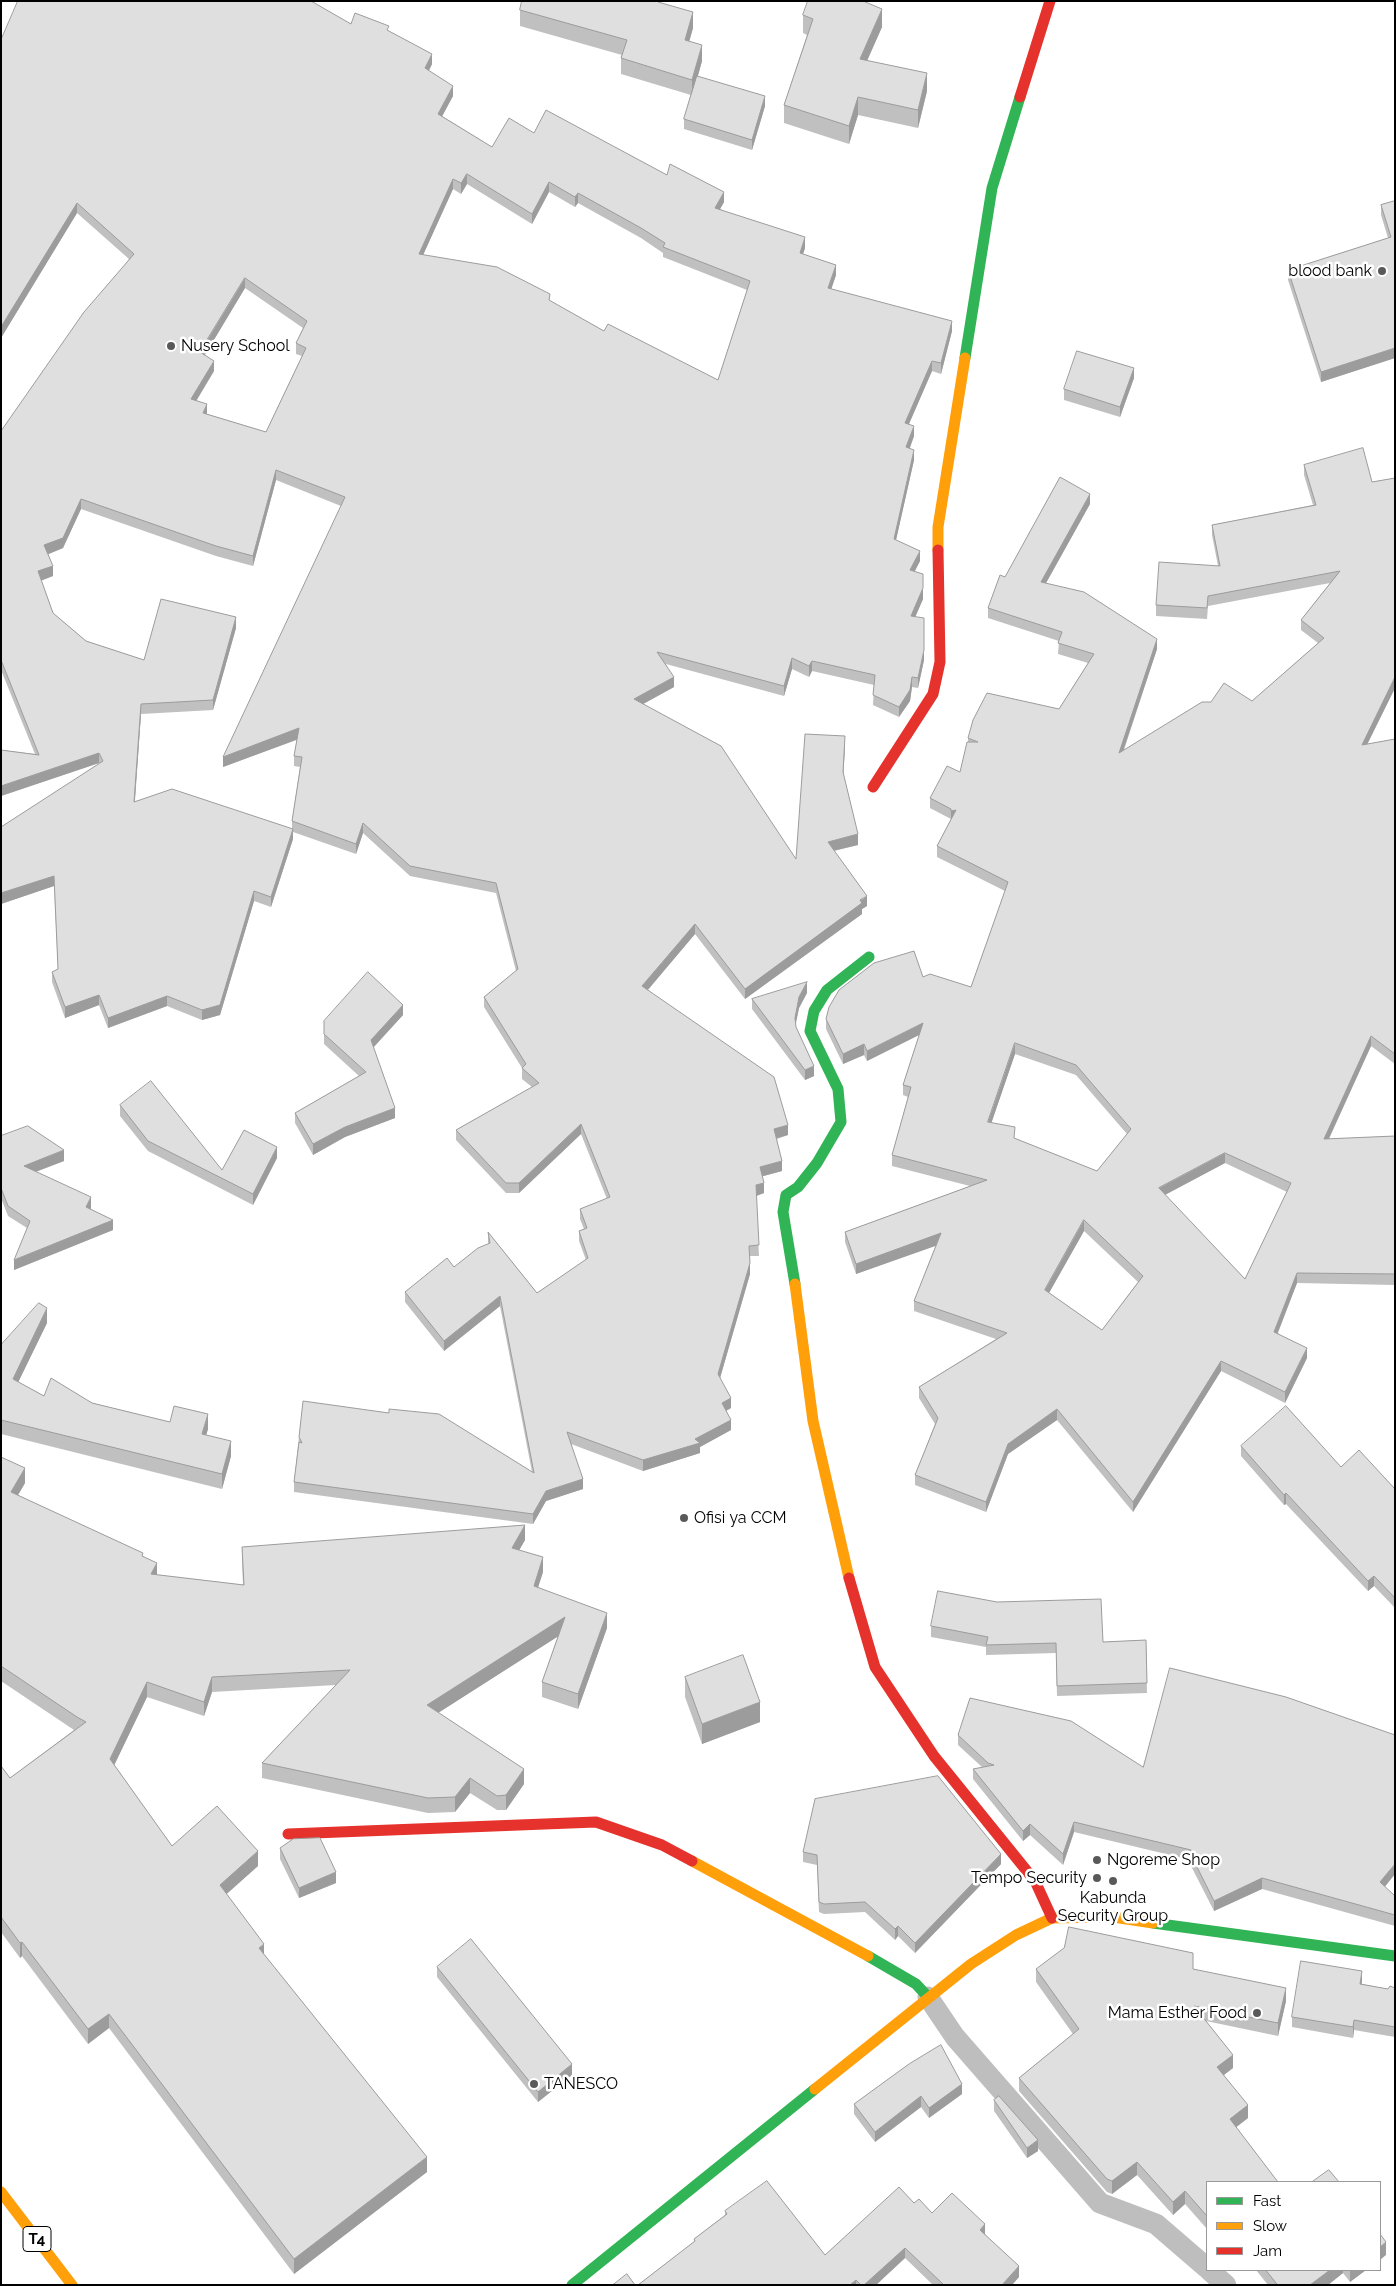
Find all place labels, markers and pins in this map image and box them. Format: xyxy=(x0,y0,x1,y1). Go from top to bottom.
place label: blood bank xyxy=(1288,261,1372,281)
marker: blood bank xyxy=(1376,265,1388,277)
place label: Nusery School xyxy=(181,336,290,356)
marker: Nusery School xyxy=(165,340,177,352)
place label: Ofisi ya CCM xyxy=(694,1508,786,1528)
marker: Ofisi ya CCM xyxy=(678,1512,690,1524)
place label: Ngoreme Shop xyxy=(1107,1850,1220,1870)
marker: Ngoreme Shop xyxy=(1091,1854,1103,1866)
place label: Tempo Security xyxy=(971,1868,1087,1888)
marker: Tempo Security xyxy=(1091,1872,1103,1884)
marker: Kabunda Security Group xyxy=(1107,1875,1119,1887)
place label: Kabunda Security Group xyxy=(1058,1888,1168,1926)
place label: Mama Esther Food xyxy=(1108,2003,1247,2023)
marker: Mama Esther Food xyxy=(1251,2007,1263,2019)
place label: TANESCO xyxy=(544,2074,618,2094)
marker: TANESCO xyxy=(528,2078,540,2090)

